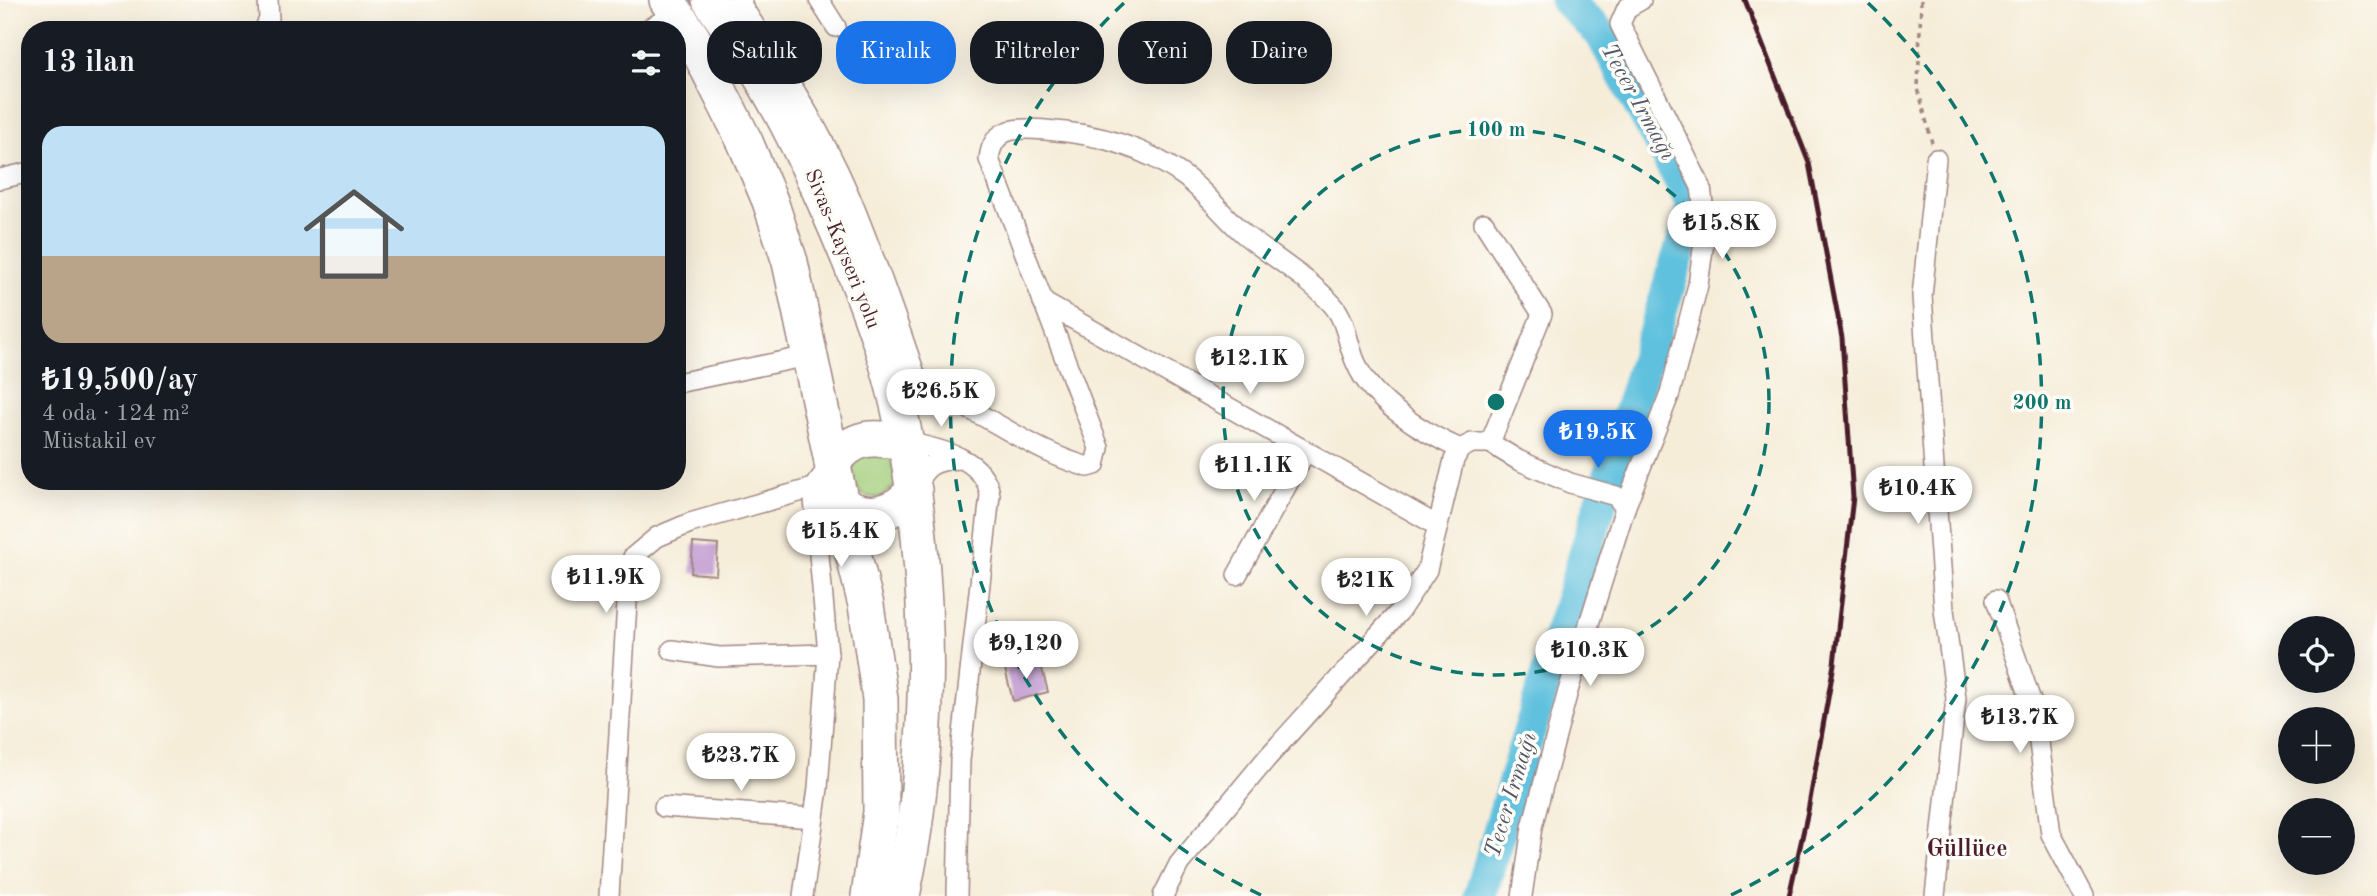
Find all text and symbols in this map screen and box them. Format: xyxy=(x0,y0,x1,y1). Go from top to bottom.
chip: Satılık xyxy=(707,21,822,84)
chip: Kiralık xyxy=(836,21,956,84)
chip: Filtreler xyxy=(970,21,1104,84)
chip: Yeni xyxy=(1118,21,1212,84)
chip: Daire xyxy=(1226,21,1332,84)
water label: Tecer Irmağı xyxy=(1596,40,1680,165)
icon: filters xyxy=(627,44,665,82)
text: 13 ilan xyxy=(42,48,135,78)
text: 100 m xyxy=(1466,120,1526,141)
street label: Sivas-Kayseri yolu xyxy=(800,166,884,332)
icon: home xyxy=(291,171,417,297)
pin: ₺15.8K xyxy=(1665,202,1779,261)
text: ₺15.8K xyxy=(1683,212,1761,235)
pin: ₺12.1K xyxy=(1193,336,1307,396)
text: ₺12.1K xyxy=(1211,347,1289,370)
text: ₺19,500/ay xyxy=(42,366,198,396)
pin: ₺26.5K xyxy=(884,370,998,429)
text: ₺26.5K xyxy=(902,380,980,403)
centre of rings xyxy=(1484,390,1508,414)
text: 200 m xyxy=(2012,393,2072,414)
text: 4 oda · 124 m² xyxy=(42,402,189,425)
pin: ₺19.5K xyxy=(1541,410,1655,470)
text: ₺19.5K xyxy=(1559,421,1637,444)
text: Müstakil ev xyxy=(42,430,157,453)
pin: ₺11.1K xyxy=(1197,444,1311,503)
text: ₺11.1K xyxy=(1215,454,1293,477)
pin: ₺10.4K xyxy=(1861,466,1975,526)
text: ₺10.4K xyxy=(1879,477,1957,500)
pin: ₺15.4K xyxy=(784,510,898,569)
text: ₺15.4K xyxy=(802,520,880,543)
pin: ₺11.9K xyxy=(549,556,663,615)
pin: ₺21K xyxy=(1325,558,1407,618)
text: ₺11.9K xyxy=(567,566,645,589)
text: ₺21K xyxy=(1337,569,1395,592)
map controls xyxy=(2278,616,2355,875)
button: locate xyxy=(2278,616,2355,693)
pin: ₺9,120 xyxy=(969,622,1083,681)
pin: ₺10.3K xyxy=(1533,628,1647,688)
text: ₺9,120 xyxy=(990,632,1062,655)
text: ₺10.3K xyxy=(1551,639,1629,662)
pin: ₺13.7K xyxy=(1963,696,2077,755)
text: ₺13.7K xyxy=(1981,706,2059,729)
button: + xyxy=(2278,707,2355,784)
water label: Tecer Irmağı xyxy=(1481,729,1542,861)
pin: ₺23.7K xyxy=(684,734,798,793)
text: ₺23.7K xyxy=(702,744,780,767)
button: − xyxy=(2278,798,2355,875)
district label: Güllüce xyxy=(1926,838,2008,862)

